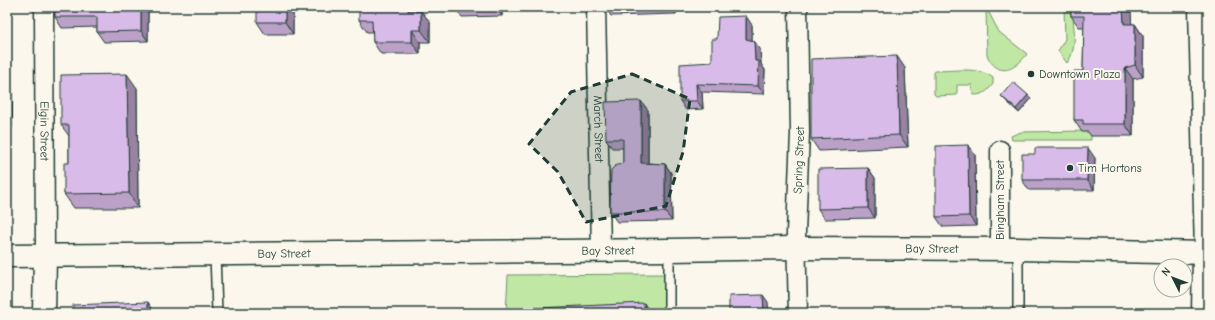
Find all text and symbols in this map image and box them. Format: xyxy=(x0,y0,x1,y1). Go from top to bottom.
place label: Downtown Plaza xyxy=(1039,67,1120,81)
marker: Downtown Plaza xyxy=(1026,69,1036,79)
street label: March Street xyxy=(591,95,606,163)
street label: Elgin Street xyxy=(37,101,52,161)
street label: Spring Street xyxy=(791,126,807,194)
street label: Bingham Street xyxy=(993,160,1007,240)
place label: Tim Hortons xyxy=(1078,161,1142,175)
marker: Tim Hortons xyxy=(1065,163,1075,173)
street label: Bay Street xyxy=(905,241,959,256)
street label: Bay Street xyxy=(581,243,635,258)
street label: Bay Street xyxy=(257,246,311,261)
north arrow xyxy=(1153,258,1193,298)
text: N xyxy=(1159,265,1173,279)

